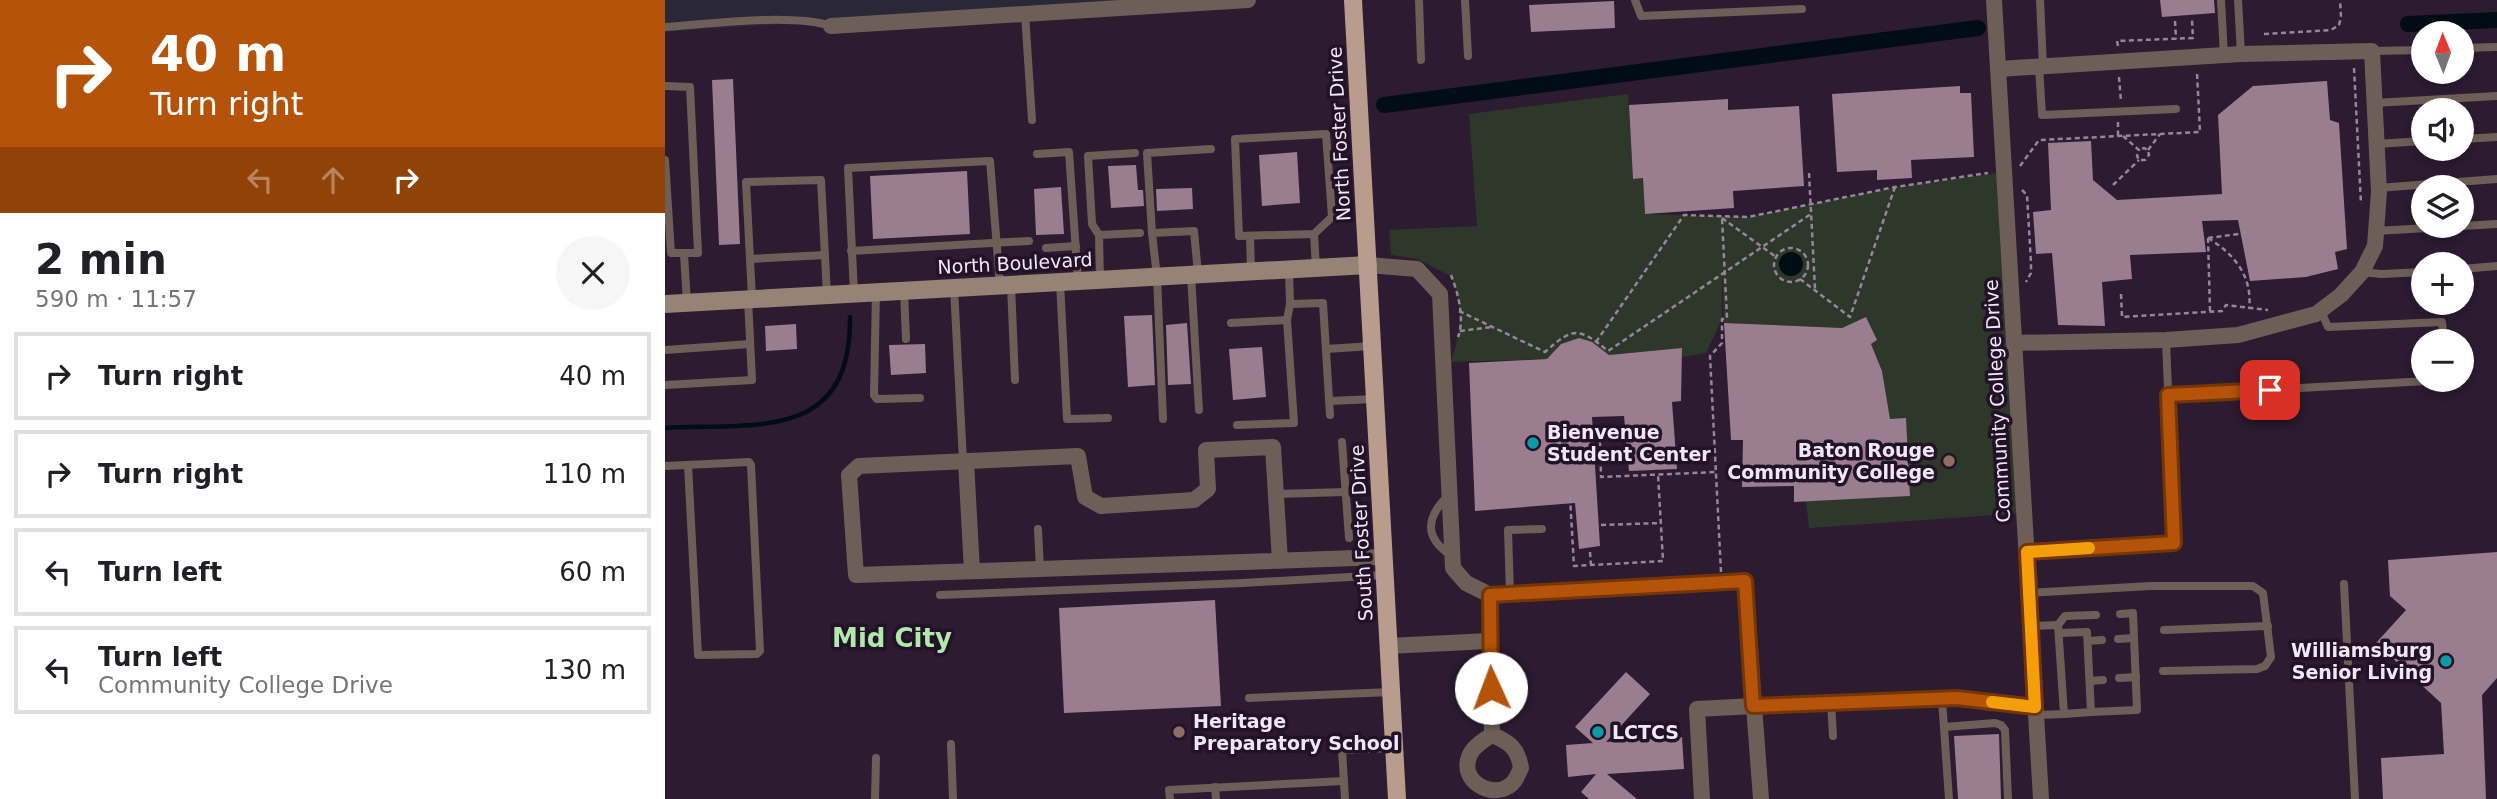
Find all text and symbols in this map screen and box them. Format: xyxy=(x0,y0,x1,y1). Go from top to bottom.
north arrow xyxy=(2411,21,2475,84)
map controls xyxy=(2411,21,2474,392)
text: 40 m xyxy=(150,26,286,83)
icon: right xyxy=(35,28,126,119)
street label: North Foster Drive xyxy=(1323,46,1355,222)
text: Turn right xyxy=(150,85,303,123)
button: sound xyxy=(2411,98,2474,161)
icon: left xyxy=(241,161,279,199)
icon: ahead xyxy=(314,161,352,199)
icon: right xyxy=(387,161,425,199)
button: layers xyxy=(2411,175,2474,238)
text: 2 min xyxy=(35,235,167,284)
button: close xyxy=(556,236,630,310)
street label: North Boulevard xyxy=(937,248,1093,278)
button: + xyxy=(2411,252,2474,315)
street label: Community College Drive xyxy=(1980,279,2014,523)
text: 590 m · 11:57 xyxy=(35,286,197,312)
button: − xyxy=(2411,329,2474,392)
icon: right xyxy=(39,357,77,395)
pin xyxy=(2240,360,2300,420)
text: Turn right xyxy=(98,361,243,391)
text: 40 m xyxy=(559,361,626,391)
icon: arrive xyxy=(2251,371,2289,409)
place label: Bienvenue Student Center xyxy=(1547,421,1711,465)
marker: Bienvenue Student Center xyxy=(1525,435,1541,451)
place label: Baton Rouge Community College xyxy=(1727,439,1935,483)
street label: South Foster Drive xyxy=(1345,444,1377,622)
marker: Baton Rouge Community College xyxy=(1941,453,1957,469)
icon: right xyxy=(39,455,77,493)
text: Turn right xyxy=(98,459,243,489)
text: 110 m xyxy=(543,459,626,489)
icon: left xyxy=(39,553,77,591)
text: Turn left xyxy=(98,557,222,587)
text: 60 m xyxy=(559,557,626,587)
district label: Mid City xyxy=(832,623,952,653)
place label: Williamsburg Senior Living xyxy=(2291,639,2432,683)
text: Turn left xyxy=(98,642,222,672)
icon: left xyxy=(39,651,77,689)
position arrow xyxy=(1454,651,1528,725)
marker: Williamsburg Senior Living xyxy=(2438,653,2454,669)
text: 130 m xyxy=(543,655,626,685)
text: Community College Drive xyxy=(98,672,393,698)
place label: Heritage Preparatory School xyxy=(1193,710,1399,754)
place label: LCTCS xyxy=(1612,721,1679,743)
marker: Heritage Preparatory School xyxy=(1171,724,1187,740)
marker: LCTCS xyxy=(1590,724,1606,740)

